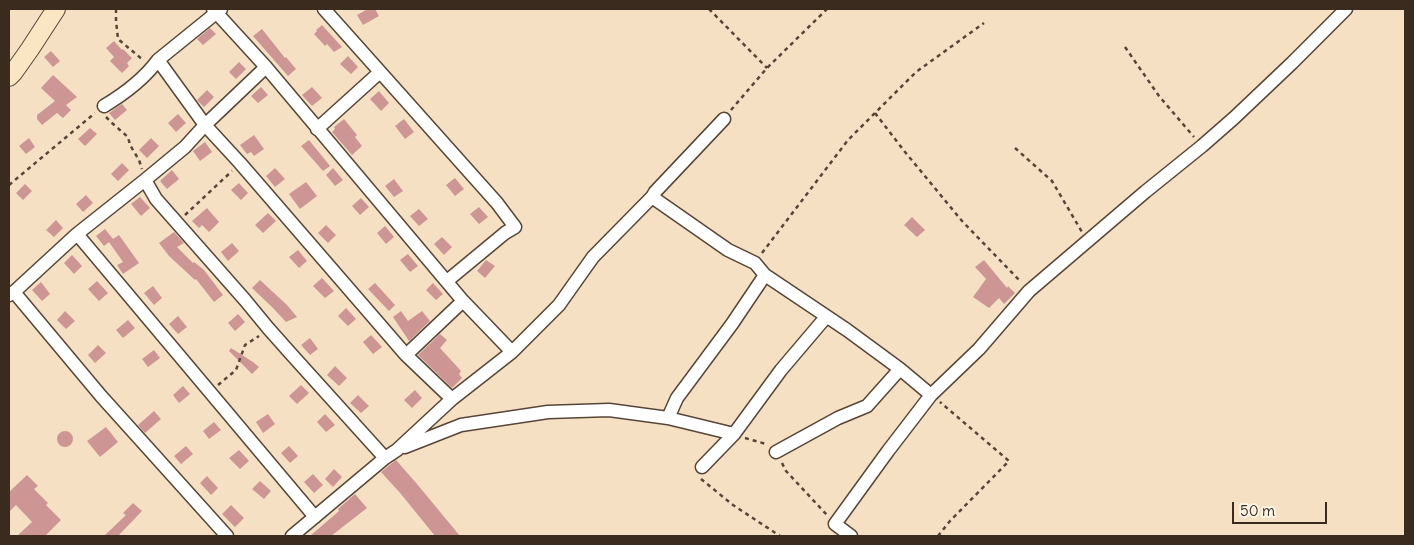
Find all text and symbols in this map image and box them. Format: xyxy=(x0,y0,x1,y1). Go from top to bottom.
scale bar xyxy=(1234,492,1329,524)
text: 50 m xyxy=(1240,501,1275,520)

